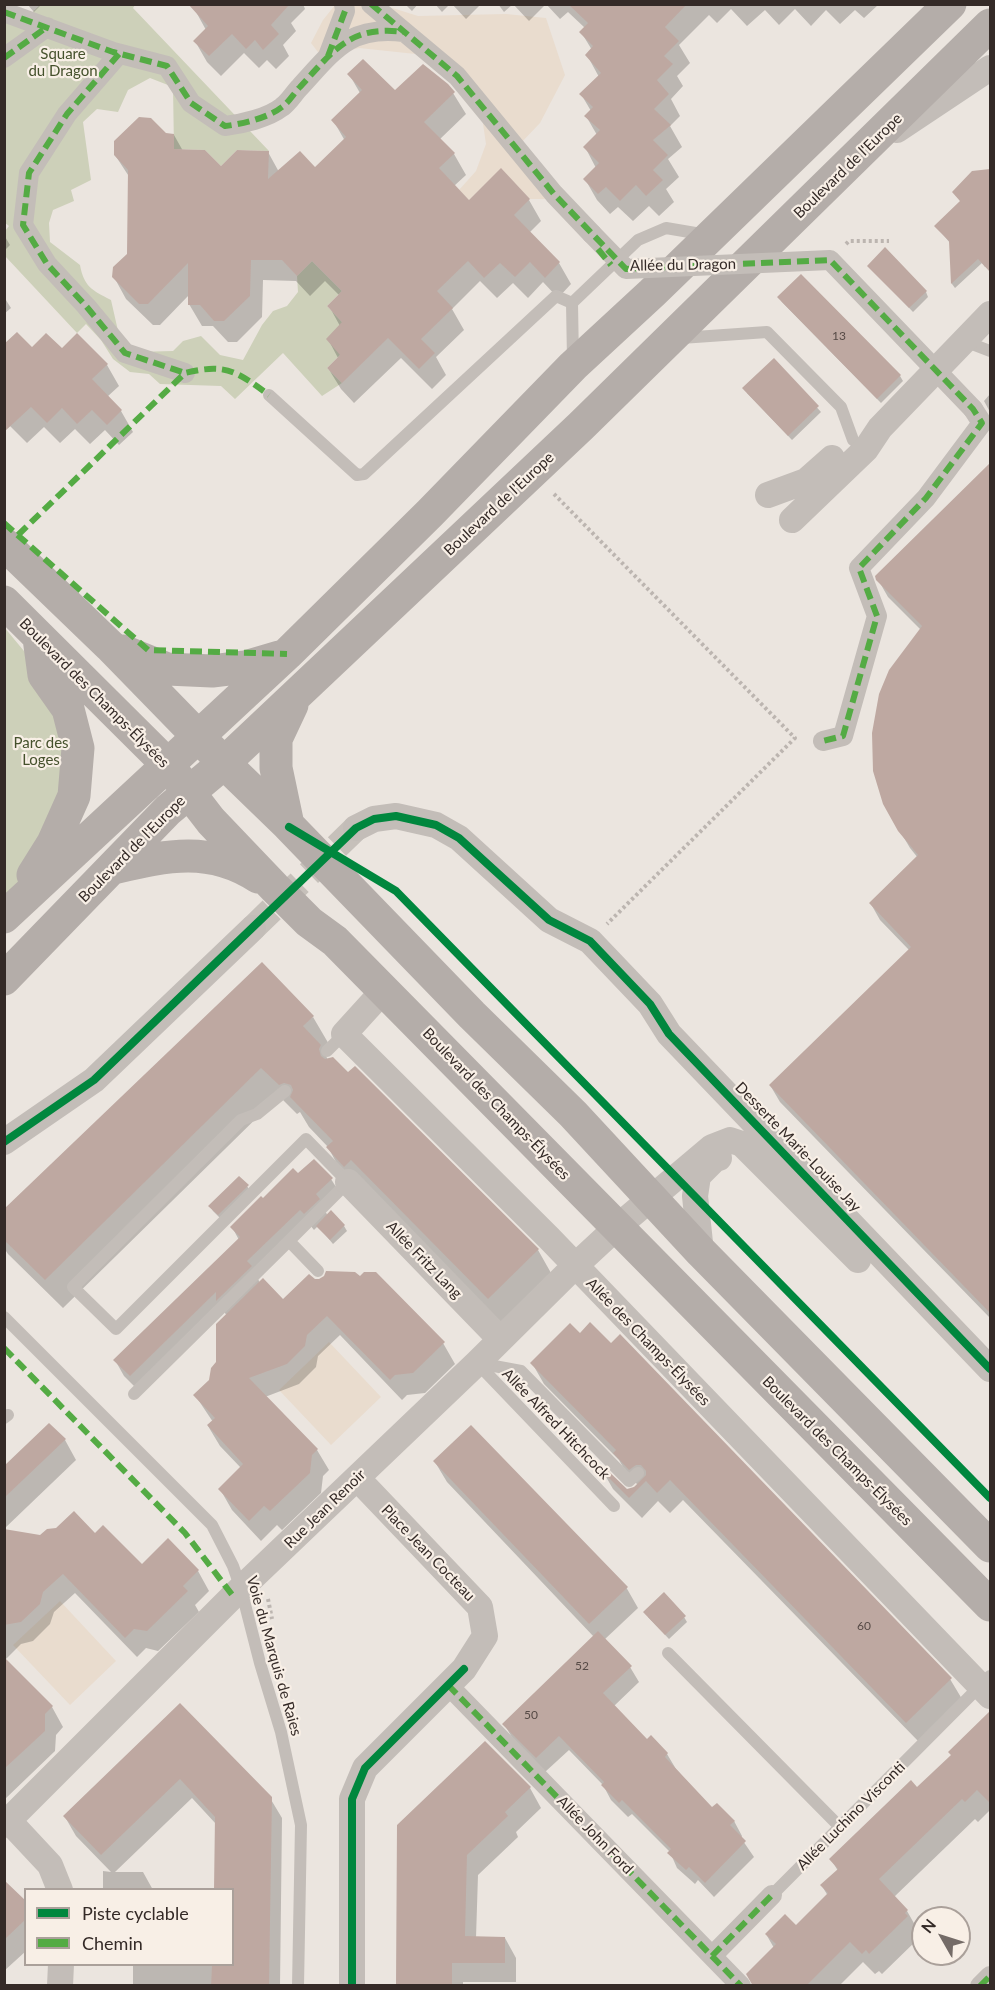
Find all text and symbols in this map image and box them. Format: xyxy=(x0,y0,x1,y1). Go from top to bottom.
park label: Square du Dragon xyxy=(28,45,98,80)
street label: Boulevard de l'Europe xyxy=(790,110,906,222)
street label: Allée du Dragon xyxy=(630,255,736,275)
house number: 13 xyxy=(832,329,846,343)
street label: Boulevard de l'Europe xyxy=(440,448,558,560)
street label: Boulevard des Champs-Élysées xyxy=(15,614,173,772)
park label: Parc des Loges xyxy=(13,734,69,769)
street label: Boulevard de l'Europe xyxy=(75,792,189,906)
street label: Boulevard des Champs-Élysées xyxy=(419,1024,573,1184)
street label: Desserte Marie-Louise Jay xyxy=(731,1078,865,1216)
street label: Allée Fritz Lang xyxy=(382,1217,466,1303)
street label: Allée des Champs-Élysées xyxy=(582,1274,714,1410)
street label: Allée Alfred Hitchcock xyxy=(498,1365,614,1483)
street label: Boulevard des Champs-Élysées xyxy=(758,1372,916,1530)
street label: Rue Jean Renoir xyxy=(281,1466,369,1552)
street label: Place Jean Cocteau xyxy=(377,1501,479,1605)
street label: Voie du Marquis de Raies xyxy=(243,1574,305,1738)
house number: 60 xyxy=(857,1619,871,1633)
house number: 52 xyxy=(575,1659,589,1673)
house number: 50 xyxy=(524,1708,538,1722)
street label: Allée Luchino Visconti xyxy=(793,1758,909,1874)
street label: Allée John Ford xyxy=(553,1792,637,1878)
legend xyxy=(24,1888,234,1966)
text: Piste cyclable xyxy=(82,1902,189,1924)
north arrow xyxy=(911,1906,971,1966)
text: N xyxy=(917,1915,939,1936)
text: Chemin xyxy=(82,1932,143,1954)

